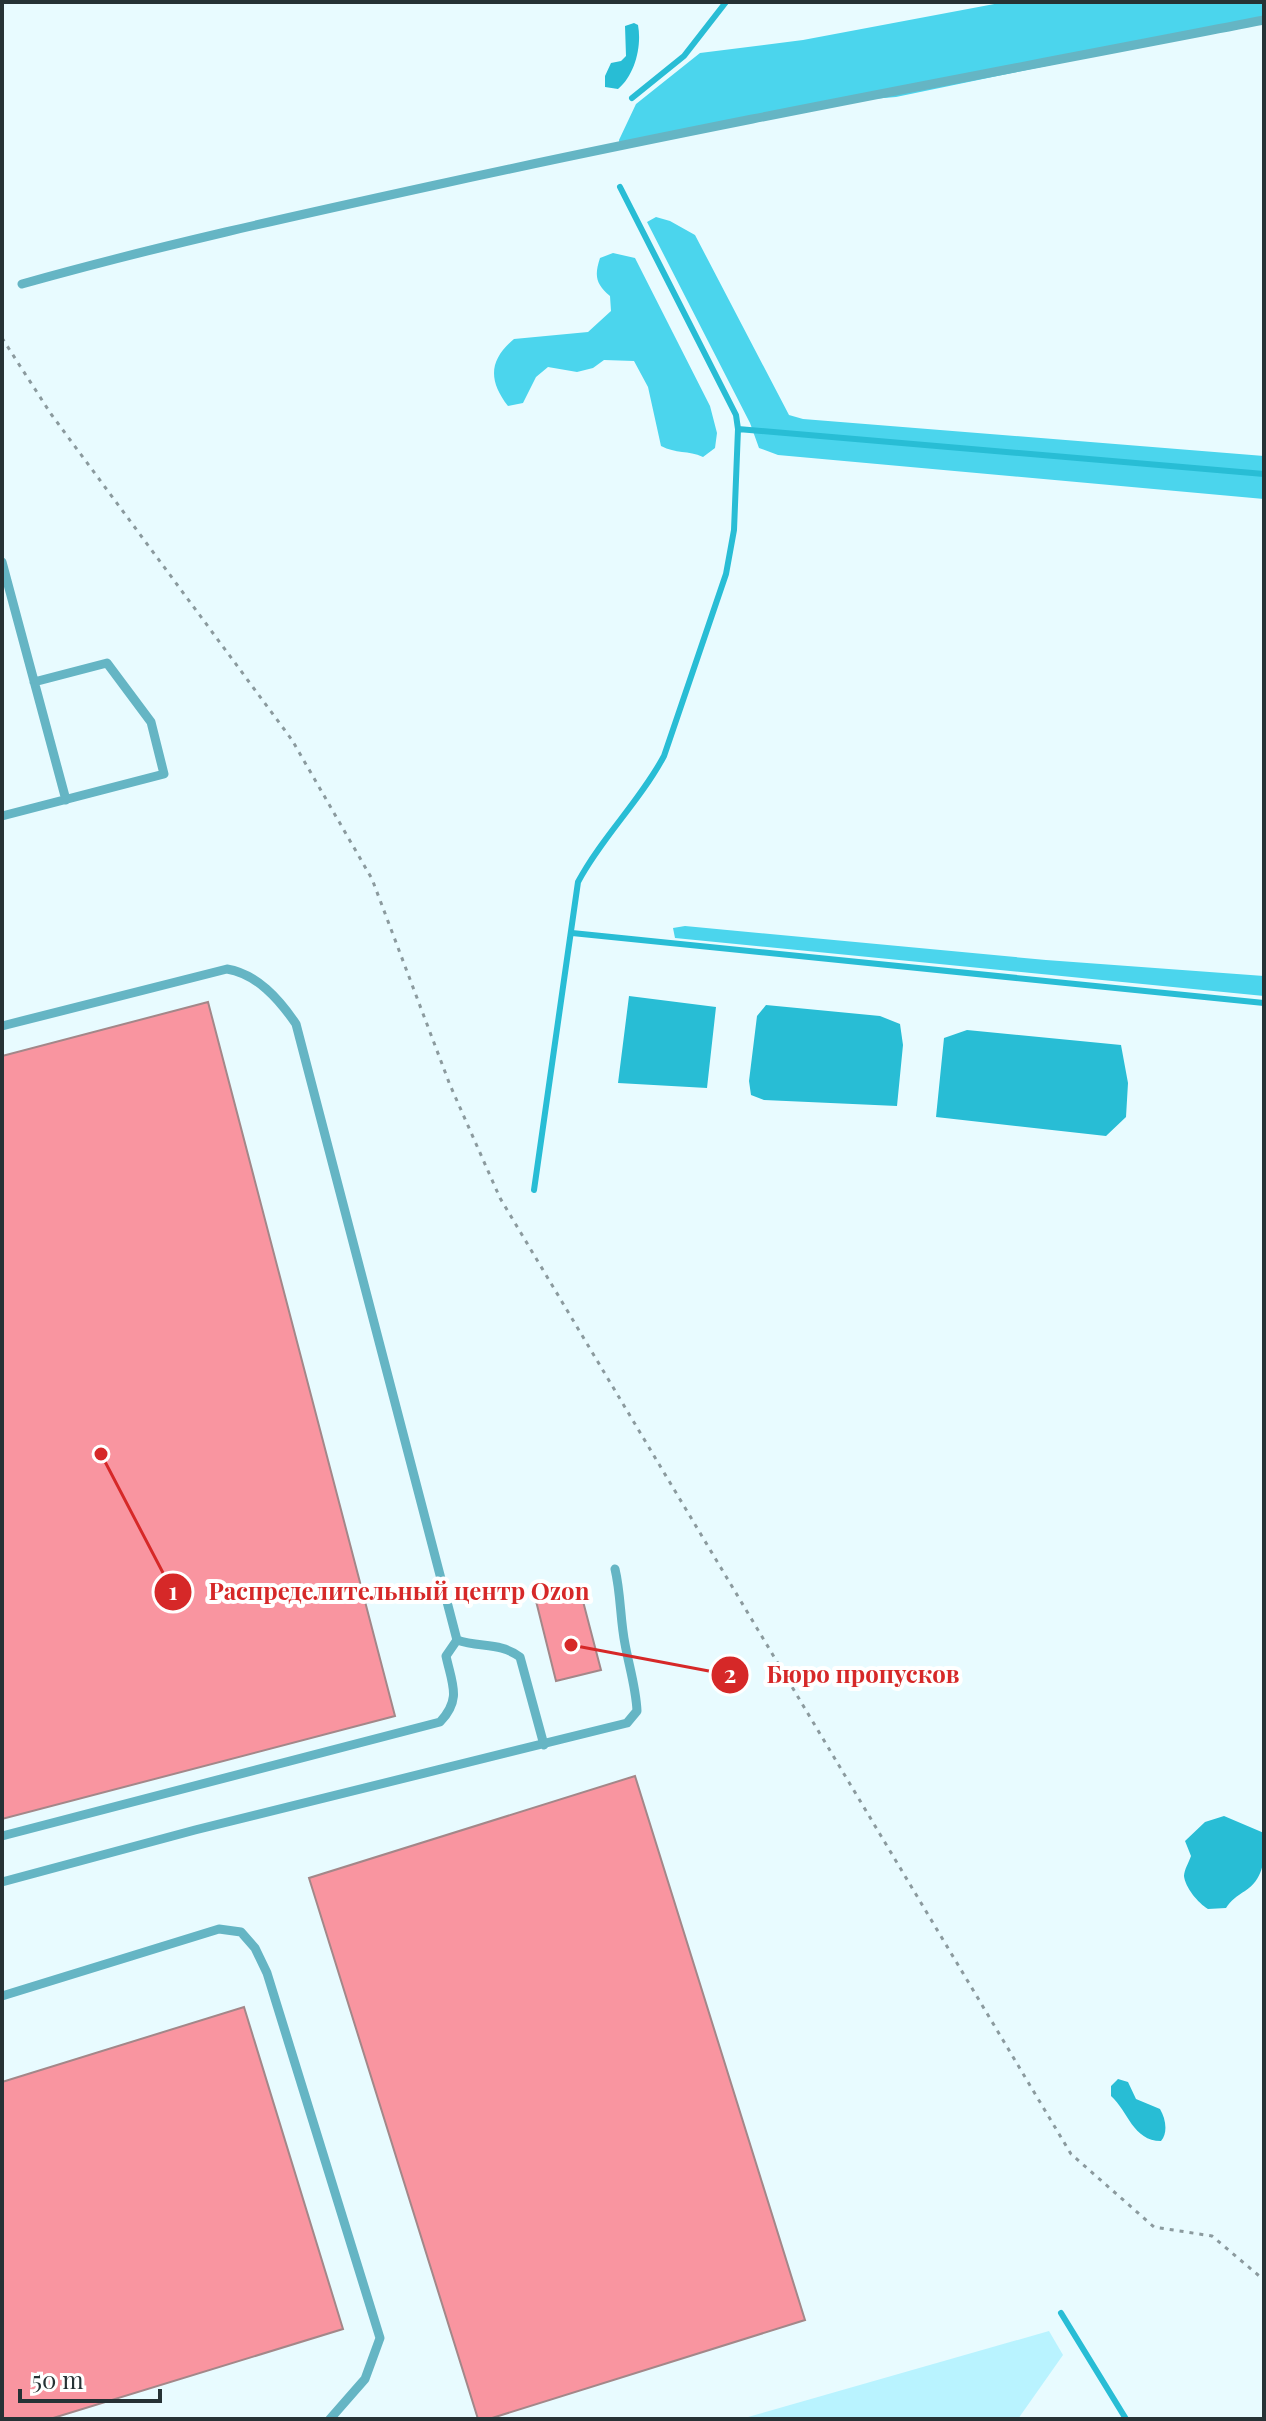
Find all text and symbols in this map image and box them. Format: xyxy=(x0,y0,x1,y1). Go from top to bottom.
callout: Распределительный центр Ozon xyxy=(153,1568,605,1616)
text: 1 xyxy=(168,1574,178,1606)
text: Распределительный центр Ozon xyxy=(209,1574,590,1606)
callout: Бюро пропусков xyxy=(710,1651,975,1699)
text: 2 xyxy=(724,1657,736,1689)
text: Бюро пропусков xyxy=(767,1657,959,1689)
scale bar xyxy=(20,2353,160,2403)
text: 50 m xyxy=(32,2363,84,2395)

